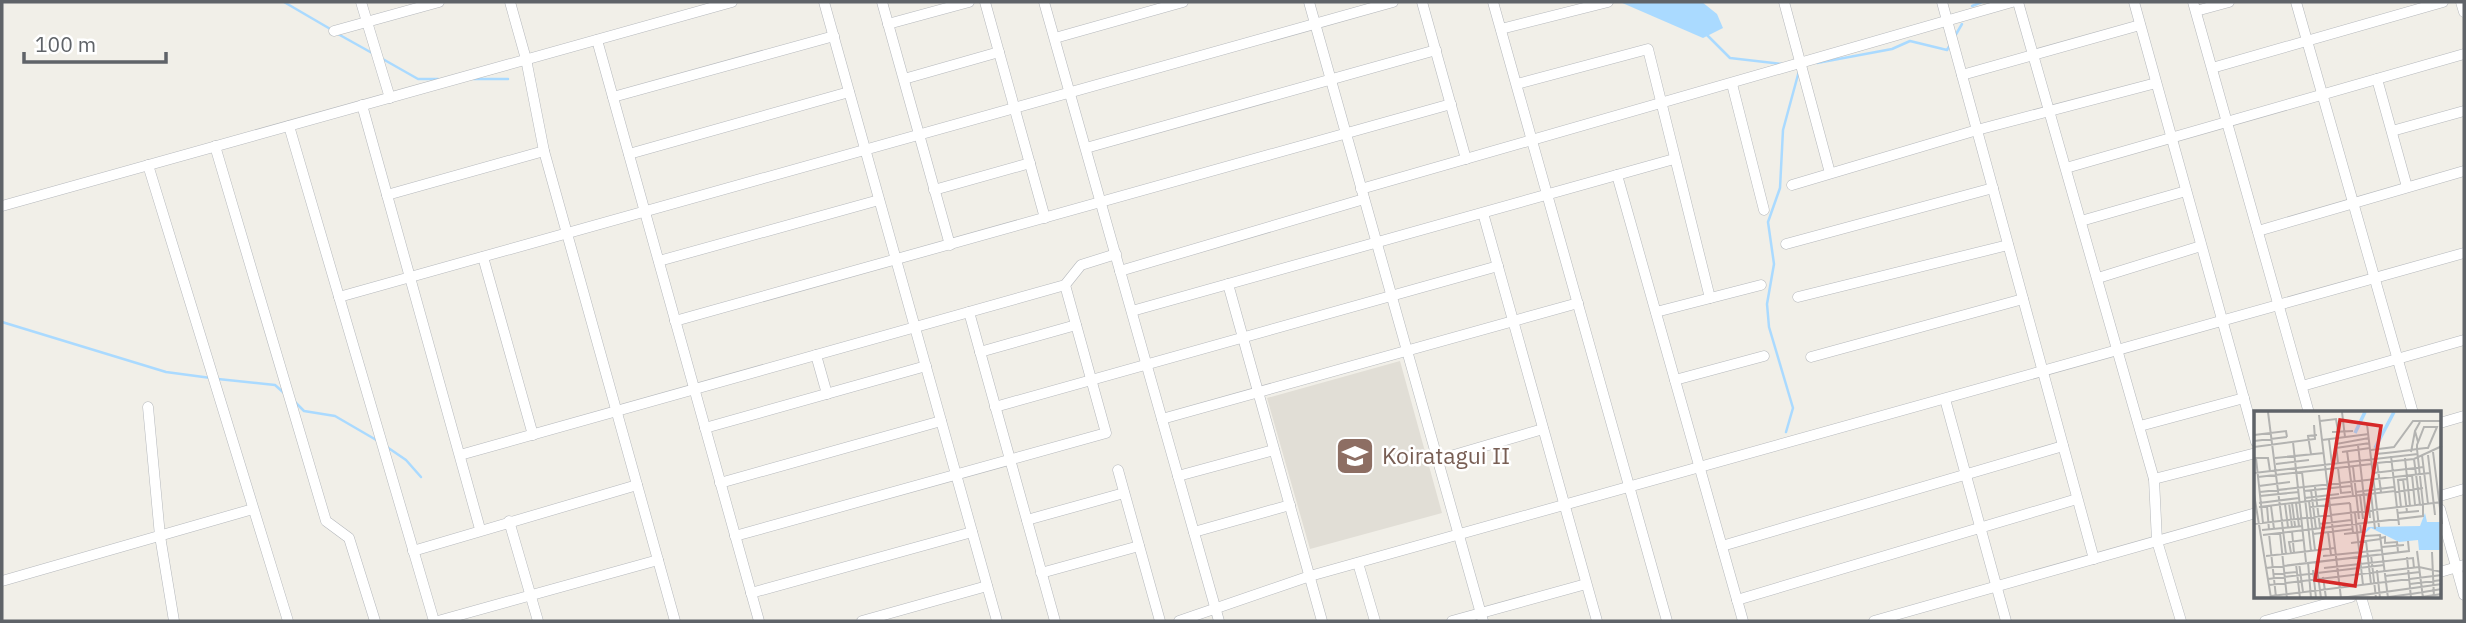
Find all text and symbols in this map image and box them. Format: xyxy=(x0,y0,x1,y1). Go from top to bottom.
scale bar xyxy=(24,21,166,65)
text: 100 m xyxy=(35,30,96,58)
inset map xyxy=(2254,411,2442,598)
school or university icon: Koiratagui II xyxy=(1334,435,1376,477)
place label: Koiratagui II xyxy=(1382,440,1510,470)

